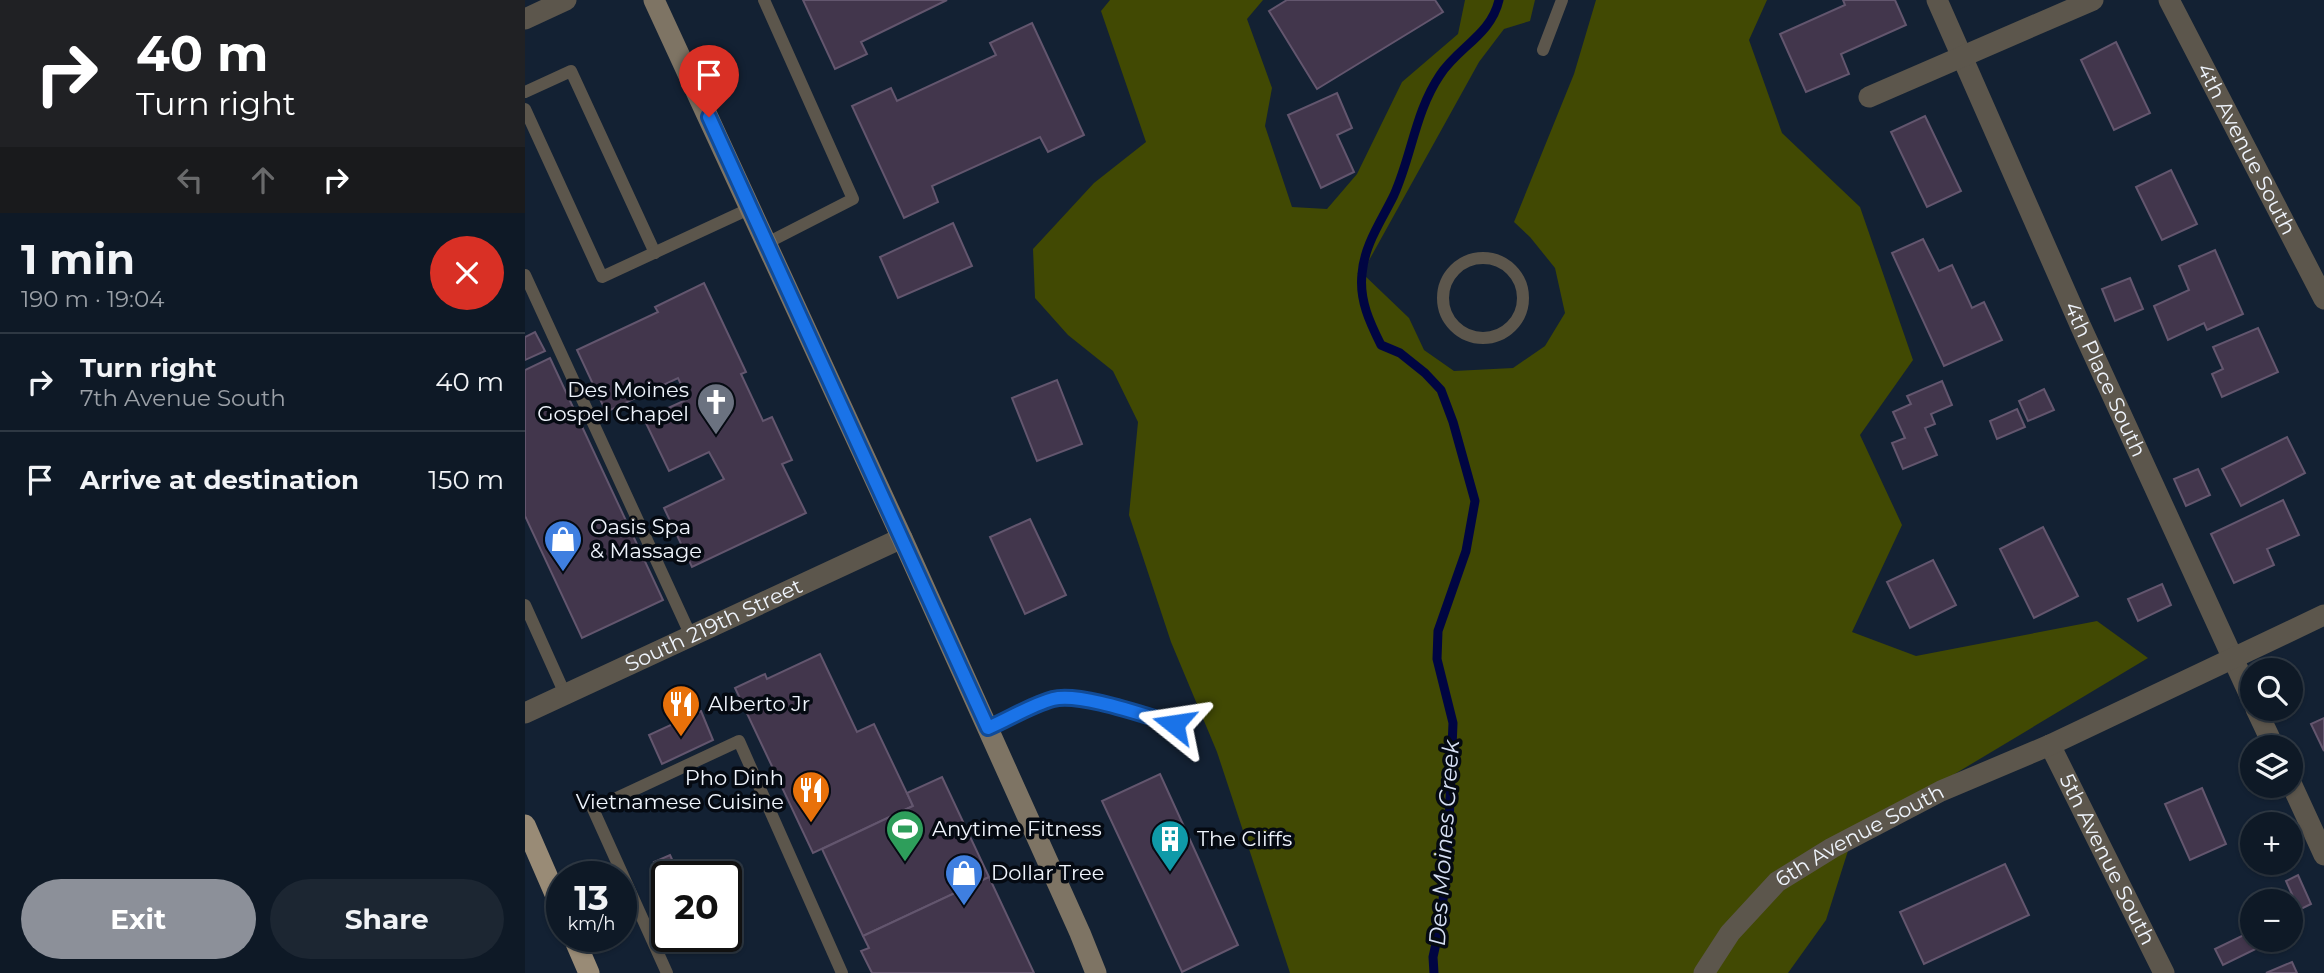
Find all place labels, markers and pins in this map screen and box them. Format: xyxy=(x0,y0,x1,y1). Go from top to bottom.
pin xyxy=(679,45,739,117)
place label: Des Moines Gospel Chapel xyxy=(537,377,689,426)
church icon: Des Moines Gospel Chapel xyxy=(695,381,737,436)
place label: Oasis Spa & Massage xyxy=(590,514,702,563)
shop icon: Oasis Spa & Massage xyxy=(542,518,584,573)
restaurant icon: Alberto Jr xyxy=(660,683,702,738)
place label: Alberto Jr xyxy=(708,691,810,716)
place label: Pho Dinh Vietnamese Cuisine xyxy=(576,765,784,814)
restaurant icon: Pho Dinh Vietnamese Cuisine xyxy=(790,769,832,824)
sports icon: Anytime Fitness xyxy=(884,808,926,863)
place label: Anytime Fitness xyxy=(932,816,1102,841)
building icon: The Cliffs xyxy=(1149,818,1191,873)
place label: The Cliffs xyxy=(1197,826,1292,851)
shop icon: Dollar Tree xyxy=(943,852,985,907)
place label: Dollar Tree xyxy=(991,860,1104,885)

